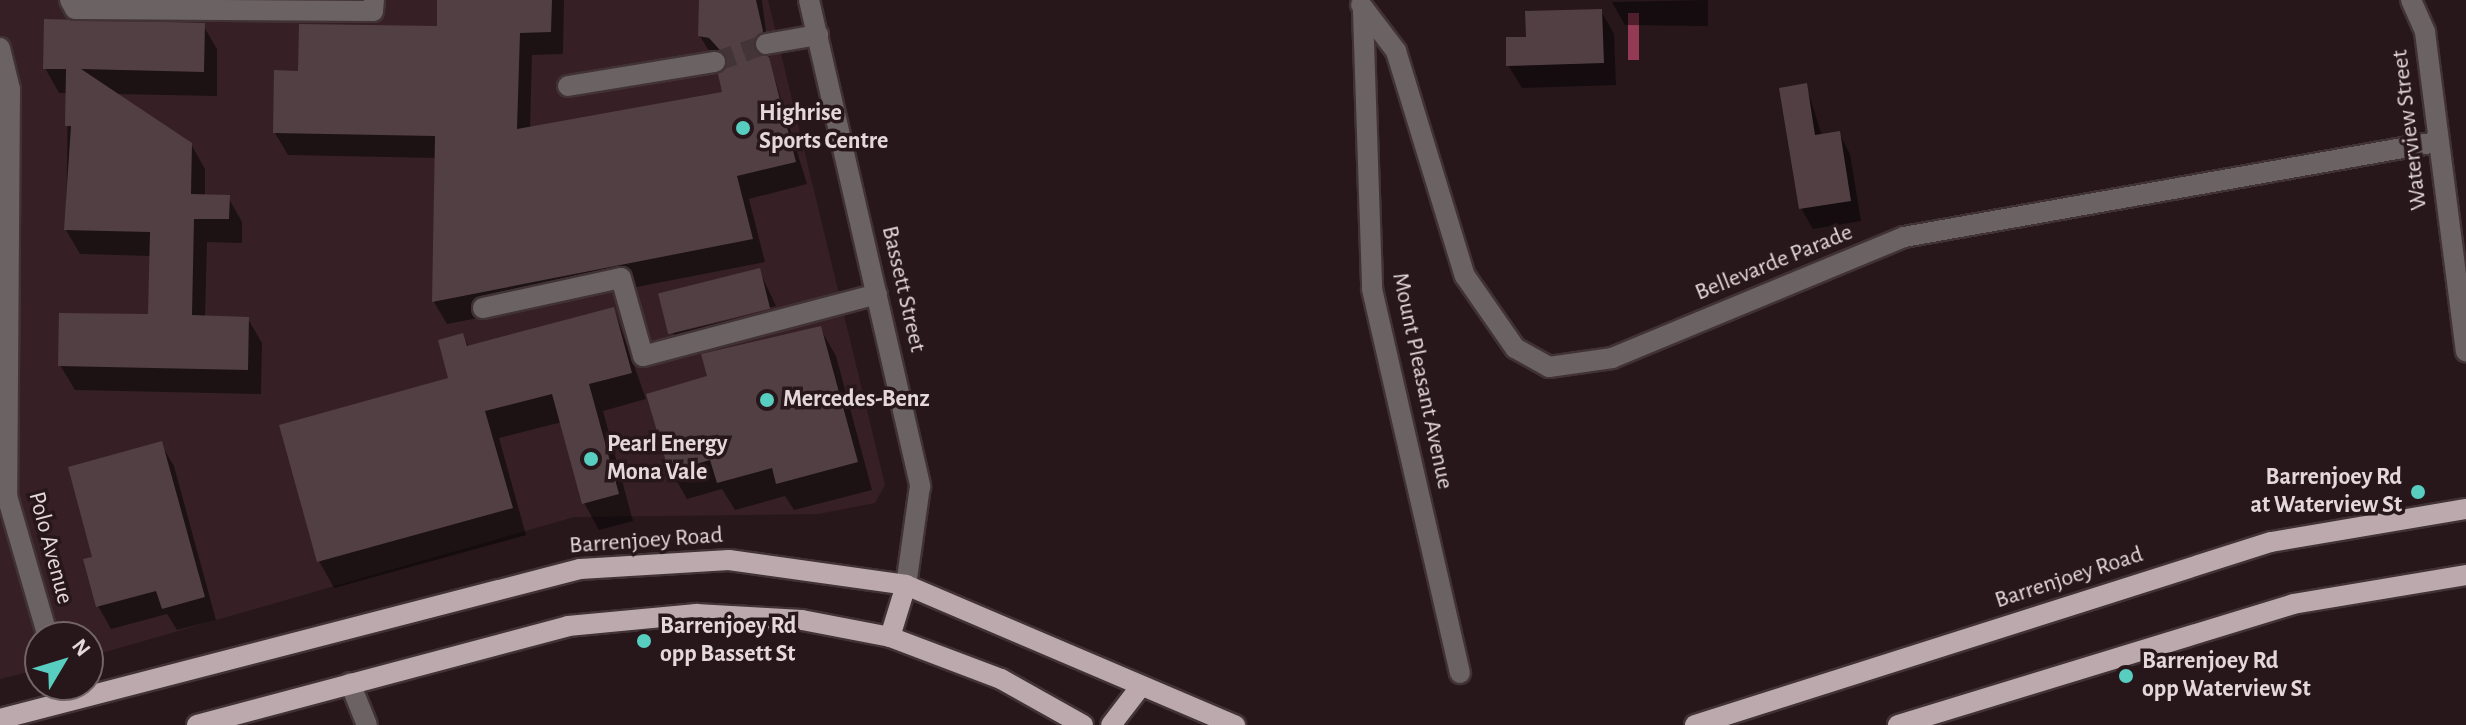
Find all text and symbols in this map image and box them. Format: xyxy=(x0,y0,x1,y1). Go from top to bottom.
street label: Waterview Street xyxy=(2386,48,2434,212)
place label: Highrise Sports Centre xyxy=(759,100,888,156)
marker: Highrise Sports Centre xyxy=(734,119,752,137)
street label: Bellevarde Parade xyxy=(1691,218,1857,308)
street label: Bassett Street xyxy=(875,223,931,355)
street label: Mount Pleasant Avenue xyxy=(1385,270,1459,492)
place label: Mercedes-Benz xyxy=(783,386,930,414)
marker: Mercedes-Benz xyxy=(758,391,776,409)
place label: Pearl Energy Mona Vale xyxy=(607,431,728,487)
marker: Pearl Energy Mona Vale xyxy=(582,450,600,468)
place label: Barrenjoey Rd at Waterview St xyxy=(2250,464,2402,520)
marker: Barrenjoey Rd at Waterview St xyxy=(2409,483,2427,501)
street label: Polo Avenue xyxy=(21,489,79,607)
street label: Barrenjoey Road xyxy=(568,521,724,561)
street label: Barrenjoey Road xyxy=(1991,541,2147,615)
place label: Barrenjoey Rd opp Bassett St xyxy=(660,613,796,669)
north arrow xyxy=(24,621,104,701)
marker: Barrenjoey Rd opp Bassett St xyxy=(635,632,653,650)
text: N xyxy=(68,635,95,660)
place label: Barrenjoey Rd opp Waterview St xyxy=(2142,648,2311,704)
marker: Barrenjoey Rd opp Waterview St xyxy=(2117,667,2135,685)

